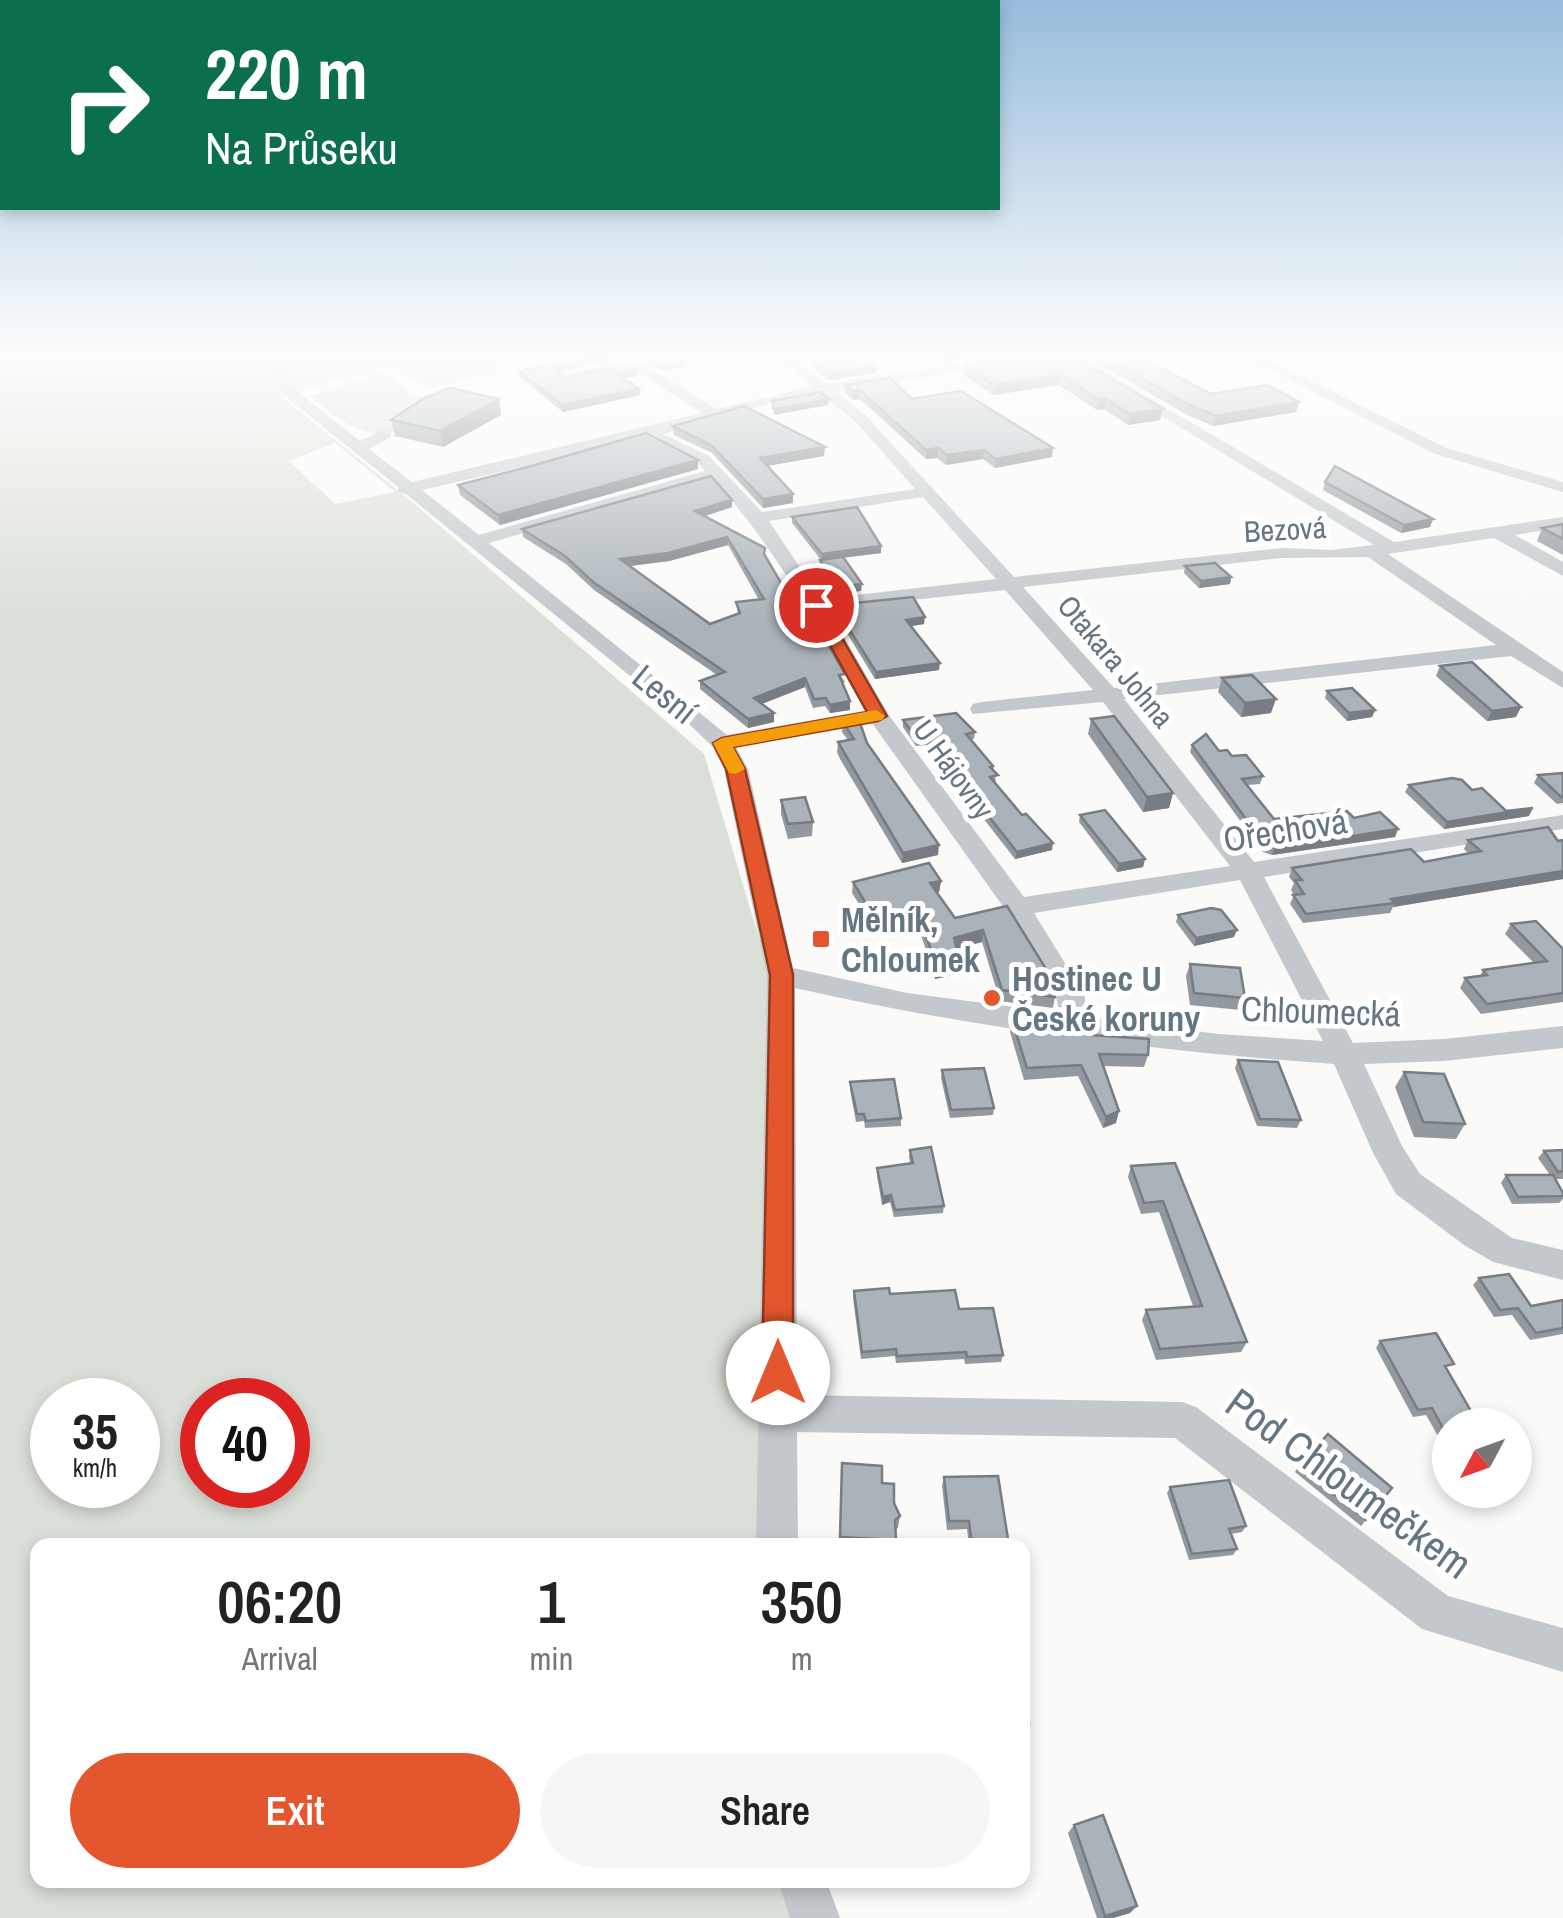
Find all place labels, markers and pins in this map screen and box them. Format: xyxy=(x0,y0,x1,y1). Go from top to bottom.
pin xyxy=(774,563,859,648)
place label: Mělník, Chloumek xyxy=(841,896,980,983)
marker: Mělník, Chloumek xyxy=(810,928,832,950)
place label: Hostinec U České koruny xyxy=(1012,955,1200,1042)
marker: Hostinec U České koruny xyxy=(981,987,1003,1009)

